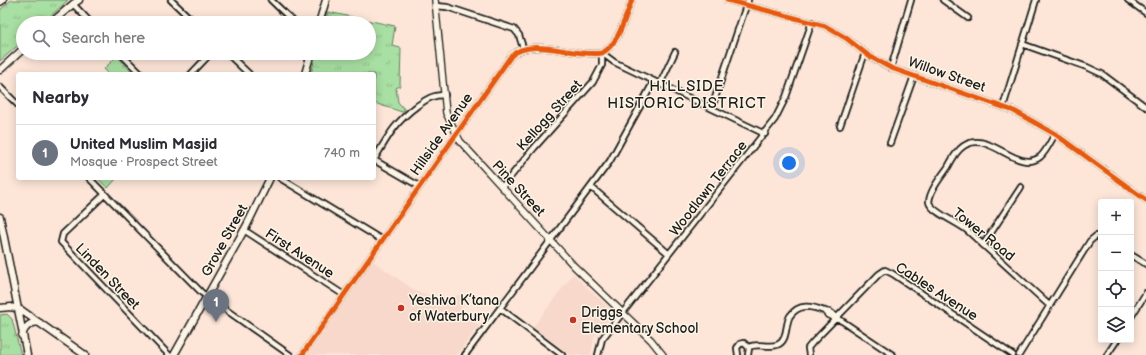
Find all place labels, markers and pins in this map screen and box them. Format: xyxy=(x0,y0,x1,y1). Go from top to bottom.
pin: 1 xyxy=(203,289,229,322)
place label: Yeshiva K’tana of Waterbury xyxy=(408,292,499,325)
marker: Yeshiva K’tana of Waterbury xyxy=(396,303,406,313)
place label: Driggs Elementary School xyxy=(581,304,699,337)
marker: Driggs Elementary School xyxy=(568,315,578,325)

